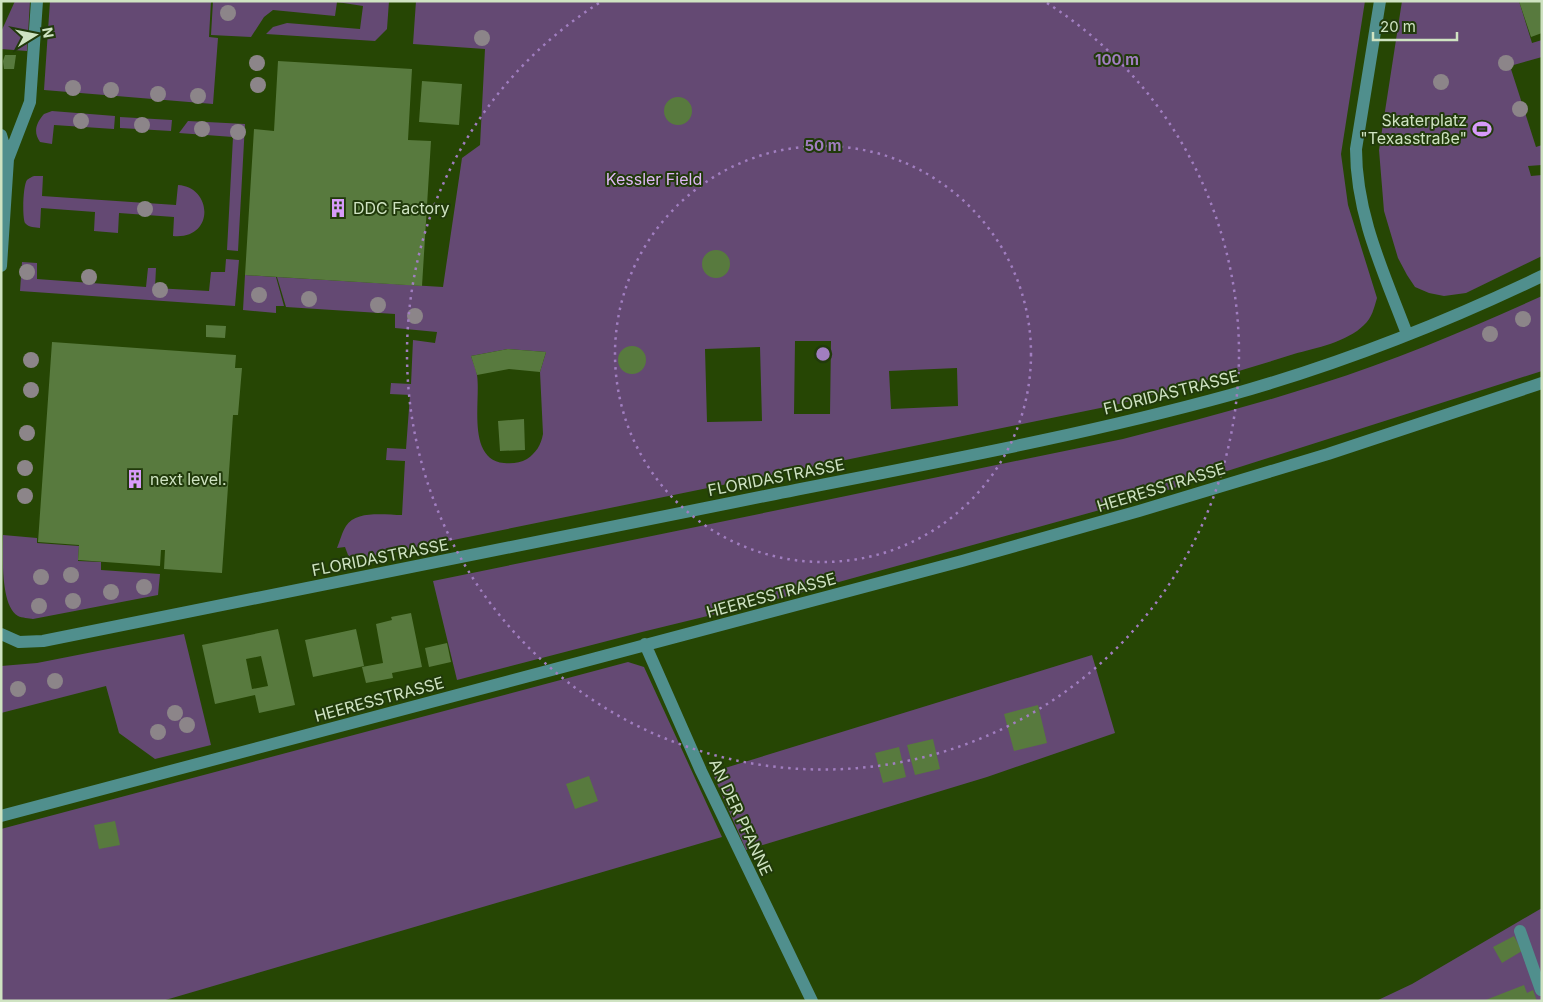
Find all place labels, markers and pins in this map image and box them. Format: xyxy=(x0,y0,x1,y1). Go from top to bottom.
place label: Skaterplatz "Texasstraße" xyxy=(1360,110,1467,148)
sports icon: Skaterplatz "Texasstraße" xyxy=(1471,118,1493,140)
building icon: DDC Factory xyxy=(327,197,349,219)
place label: DDC Factory xyxy=(353,198,449,218)
centre of rings xyxy=(814,345,832,363)
building icon: next level. xyxy=(124,468,146,490)
place label: next level. xyxy=(150,469,227,489)

